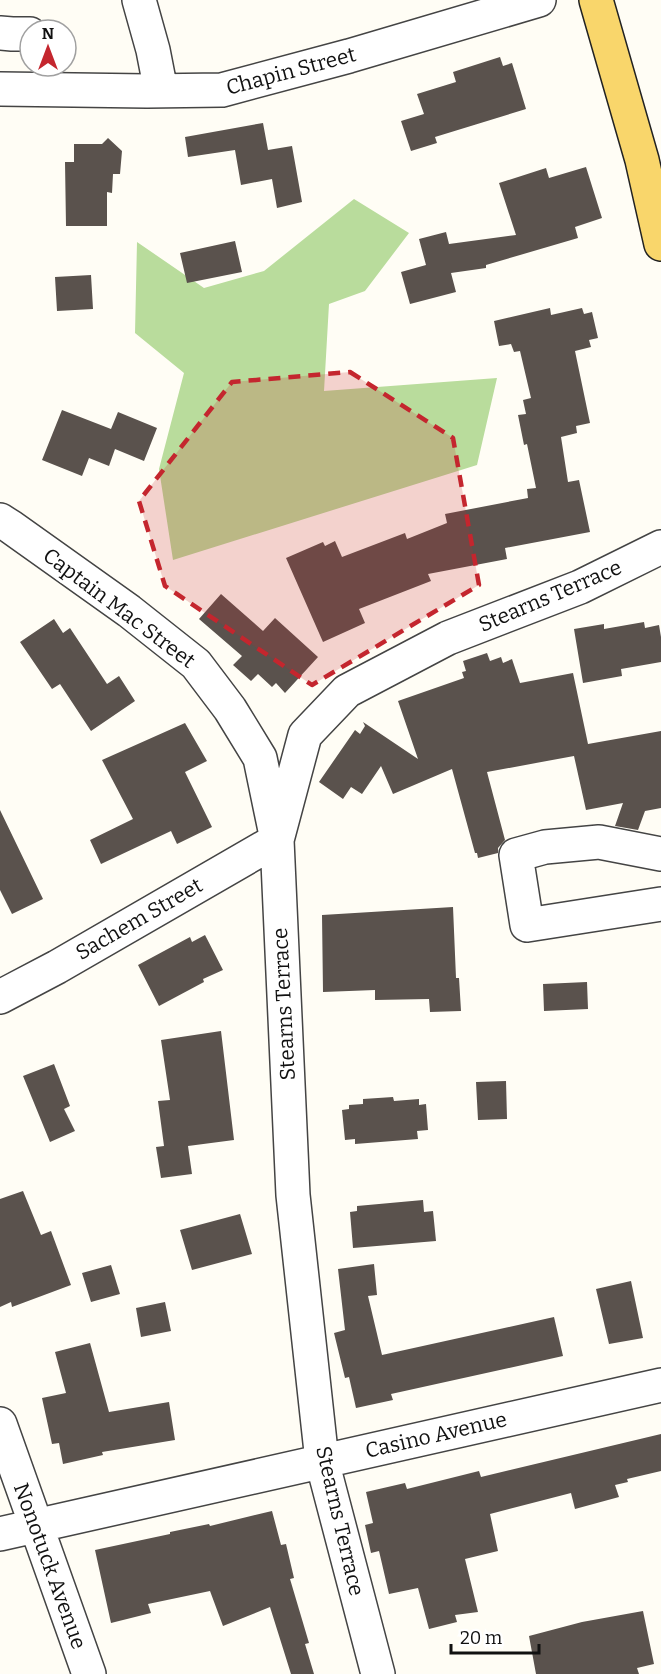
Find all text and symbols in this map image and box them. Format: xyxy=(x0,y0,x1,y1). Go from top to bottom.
north arrow xyxy=(18,18,78,78)
text: N xyxy=(42,24,54,43)
street label: Chapin Street xyxy=(223,41,359,101)
street label: Captain Mac Street xyxy=(38,542,201,674)
street label: Stearns Terrace xyxy=(475,554,625,638)
street label: Sachem Street xyxy=(71,872,207,966)
street label: Stearns Terrace xyxy=(267,927,301,1081)
street label: Casino Avenue xyxy=(363,1406,509,1464)
street label: Stearns Terrace xyxy=(310,1444,370,1598)
street label: Nonotuck Avenue xyxy=(8,1479,92,1653)
scale bar xyxy=(451,1617,540,1655)
text: 20 m xyxy=(460,1627,502,1649)

